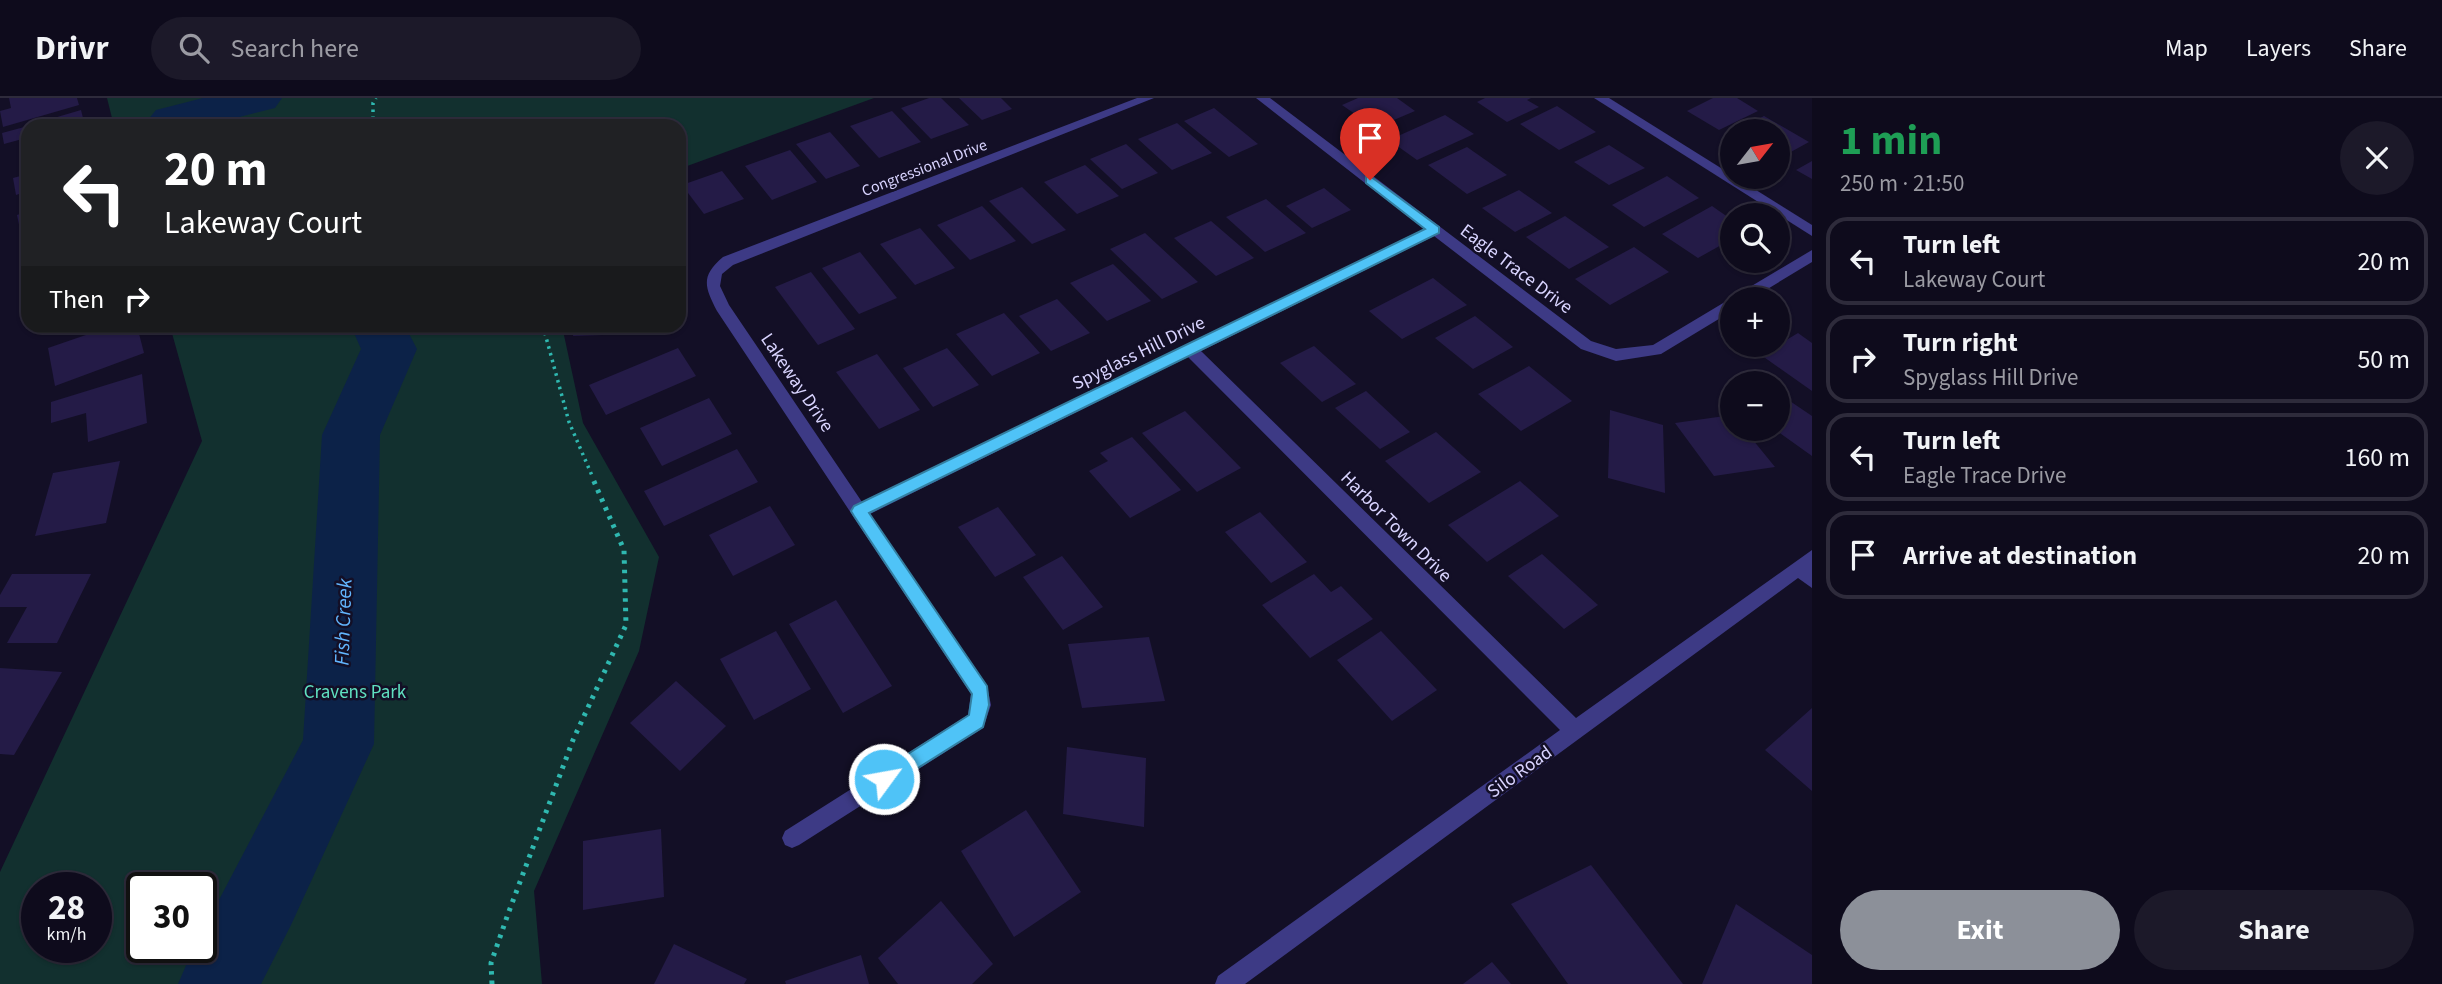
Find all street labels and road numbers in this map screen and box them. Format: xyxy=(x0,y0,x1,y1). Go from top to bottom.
street label: Congressional Drive xyxy=(858,134,990,202)
street label: Eagle Trace Drive xyxy=(1454,218,1578,321)
street label: Spyglass Hill Drive xyxy=(1068,309,1210,397)
street label: Lakeway Drive xyxy=(754,328,840,438)
street label: Harbor Town Drive xyxy=(1334,465,1458,589)
street label: Silo Road xyxy=(1482,739,1558,805)

